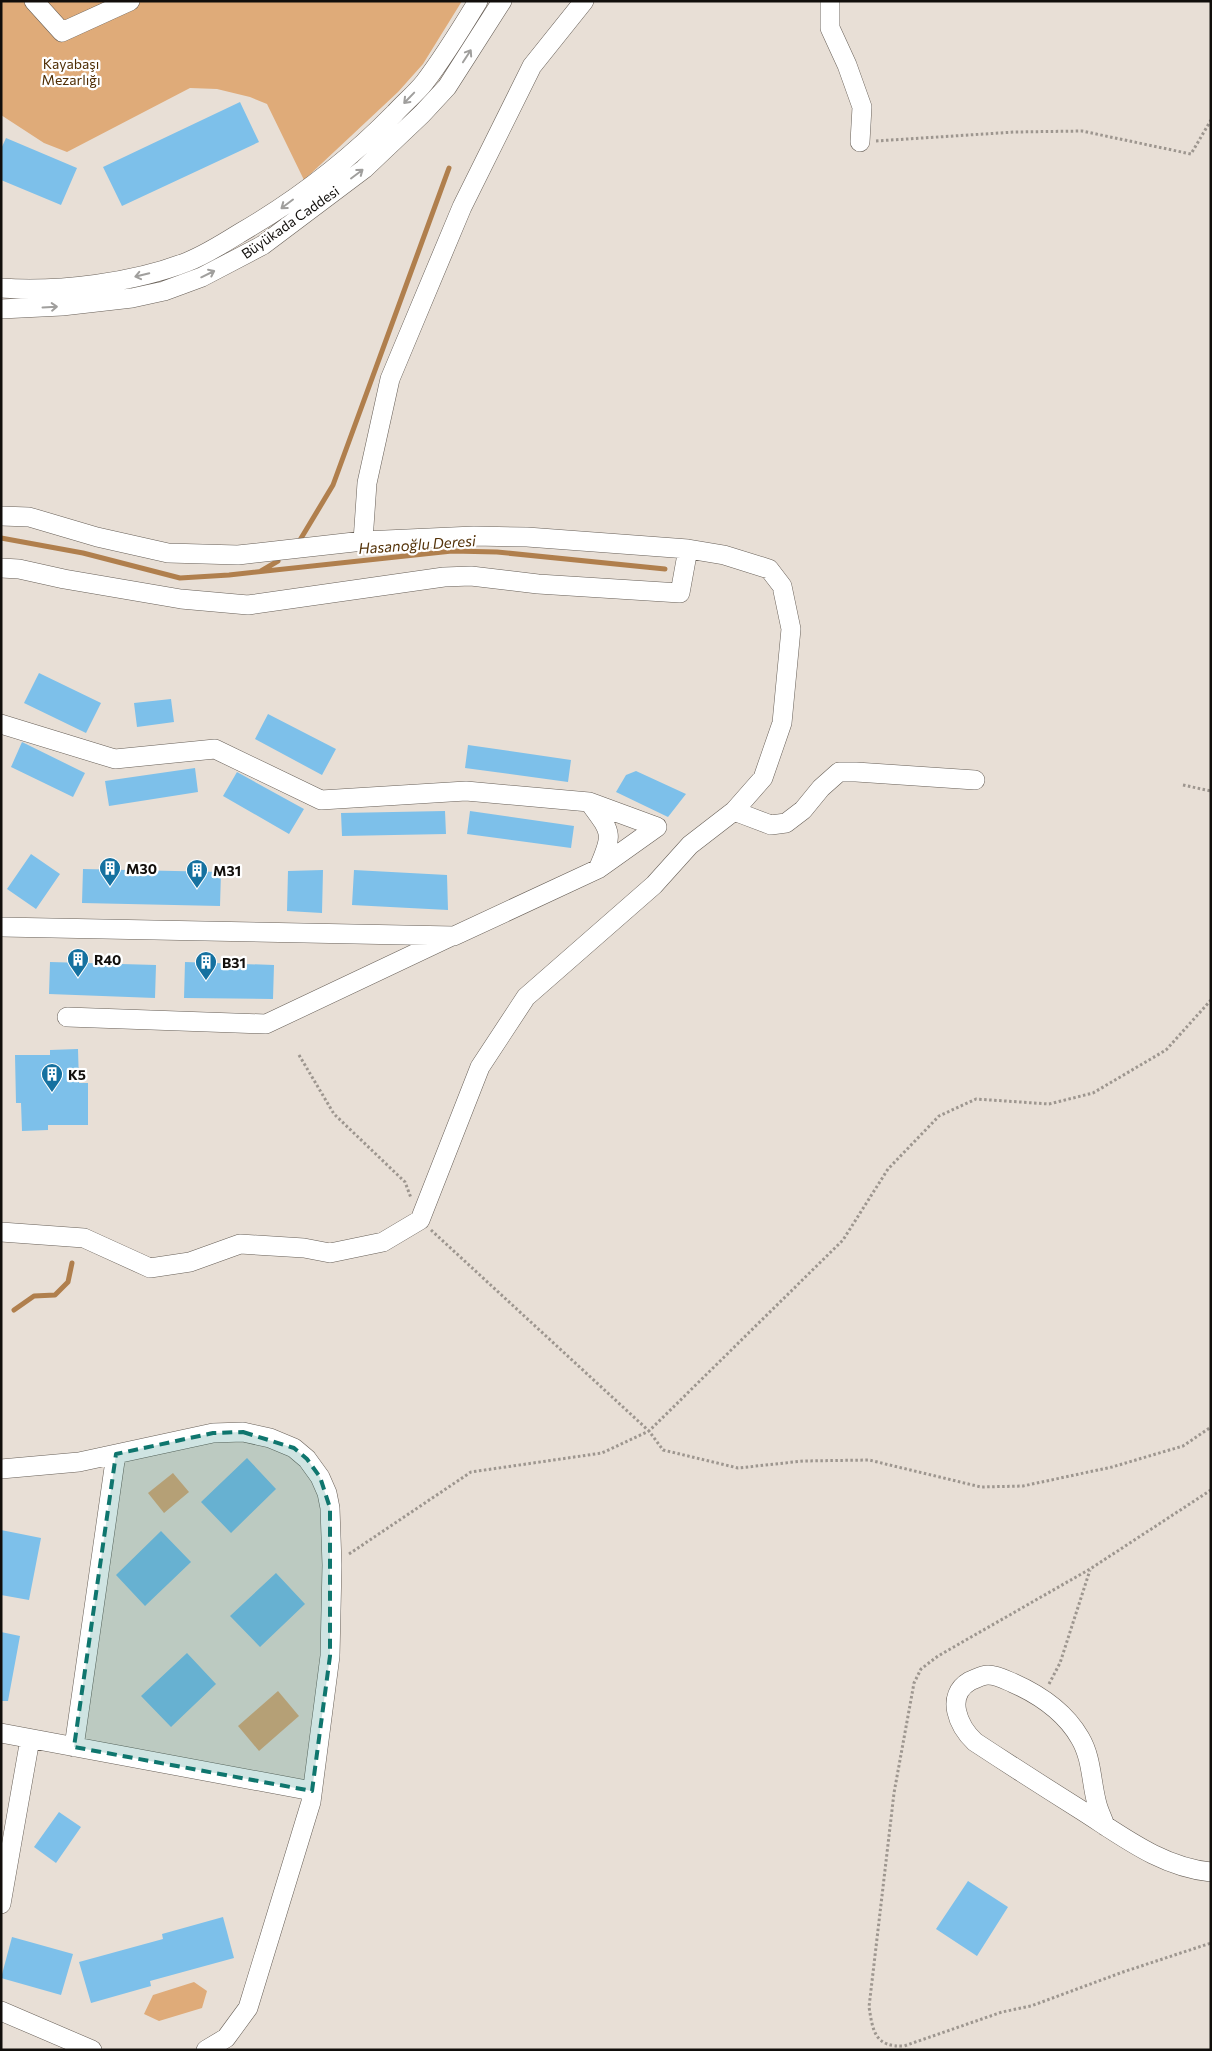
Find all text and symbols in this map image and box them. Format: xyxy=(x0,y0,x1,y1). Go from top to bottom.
one-way arrow xyxy=(462,49,472,63)
park label: Kayabaşı Mezarlığı xyxy=(42,55,100,88)
one-way arrow xyxy=(404,91,416,103)
one-way arrow xyxy=(350,169,364,179)
street label: Büyükada Caddesi xyxy=(238,182,342,262)
one-way arrow xyxy=(280,199,294,209)
one-way arrow xyxy=(200,269,215,278)
one-way arrow xyxy=(134,271,150,280)
one-way arrow xyxy=(42,302,58,311)
water label: Hasanoğlu Deresi xyxy=(358,531,478,557)
building icon: M30 xyxy=(98,856,122,887)
building icon: M31 xyxy=(185,858,209,889)
place label: M30 xyxy=(126,860,157,877)
place label: M31 xyxy=(213,862,241,879)
building icon: R40 xyxy=(66,947,90,978)
building icon: B31 xyxy=(194,950,218,981)
place label: R40 xyxy=(94,951,121,968)
place label: B31 xyxy=(222,954,246,971)
building icon: K5 xyxy=(40,1062,64,1093)
place label: K5 xyxy=(68,1066,86,1083)

